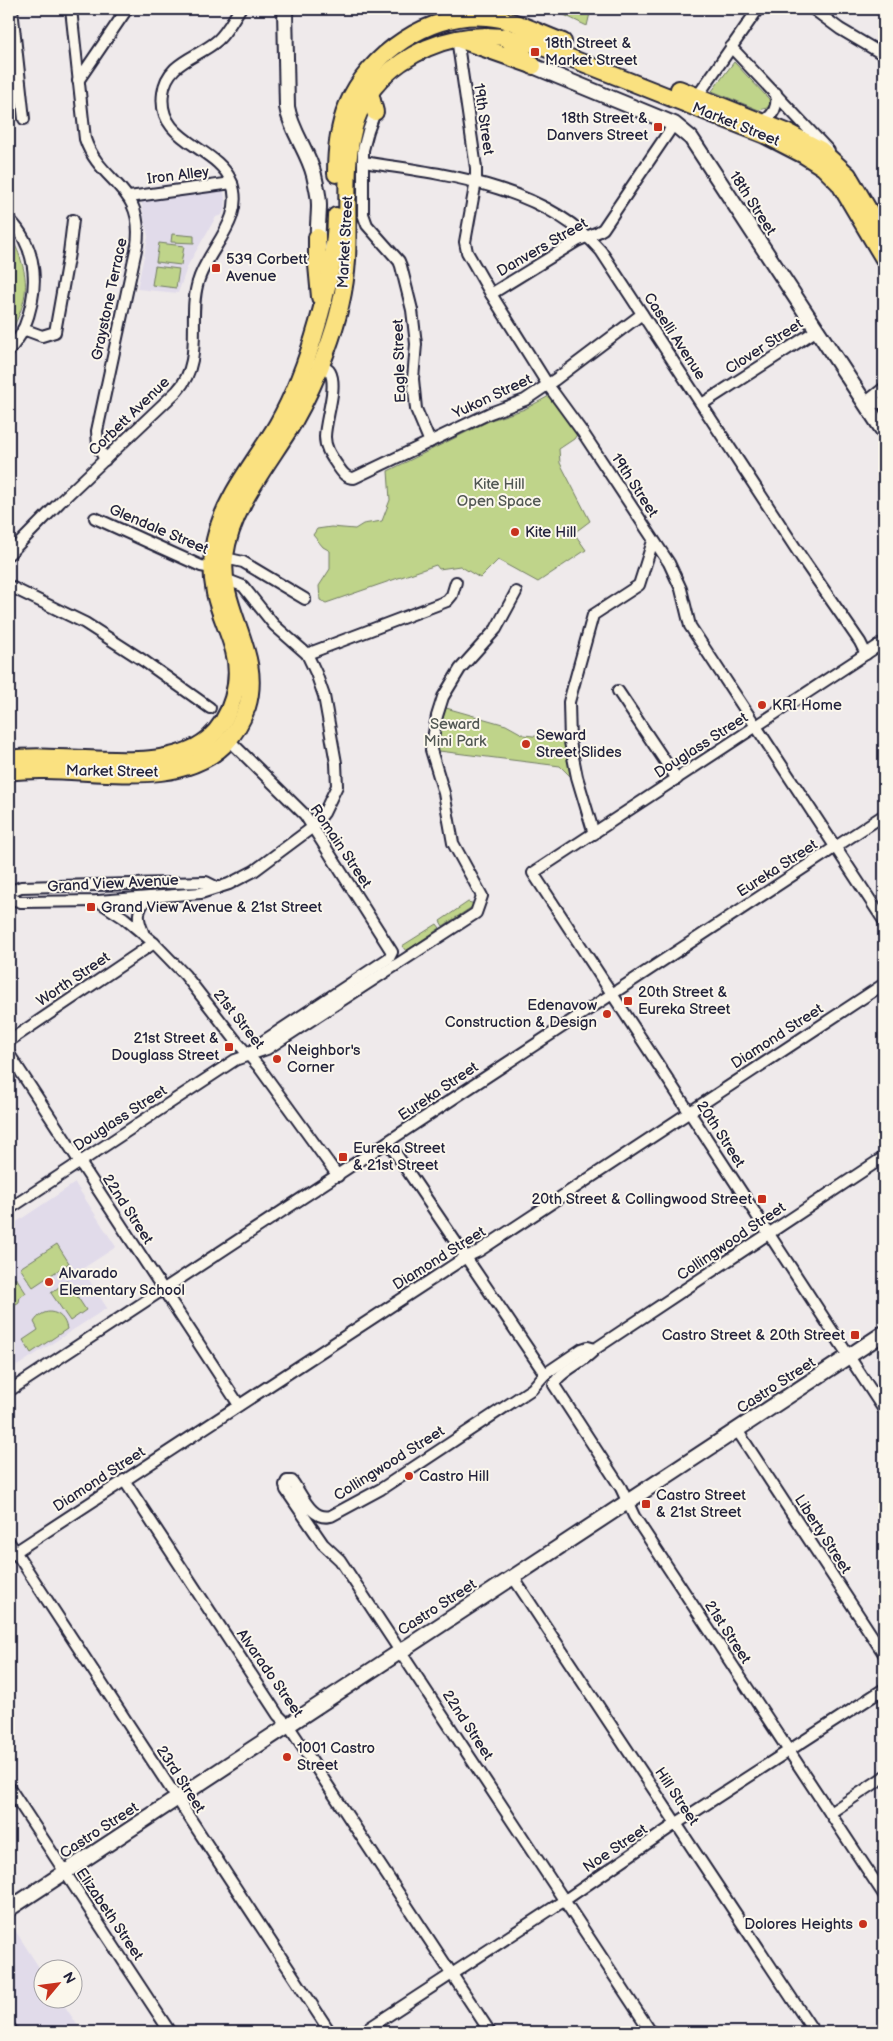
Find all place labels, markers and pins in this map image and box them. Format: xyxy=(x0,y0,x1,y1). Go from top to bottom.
place label: 18th Street & Market Street xyxy=(545,34,638,70)
marker: 18th Street & Market Street xyxy=(529,46,541,58)
place label: 18th Street & Danvers Street xyxy=(547,109,648,145)
marker: 18th Street & Danvers Street xyxy=(652,121,664,133)
place label: 539 Corbett Avenue xyxy=(226,250,308,286)
marker: 539 Corbett Avenue xyxy=(210,262,222,274)
place label: Kite Hill xyxy=(525,523,576,542)
marker: Kite Hill xyxy=(509,526,521,538)
place label: KRI Home xyxy=(772,696,842,715)
marker: KRI Home xyxy=(756,699,768,711)
place label: Seward Street Slides xyxy=(536,726,622,762)
marker: Seward Street Slides xyxy=(520,738,532,750)
place label: Grand View Avenue & 21st Street xyxy=(101,898,322,917)
marker: Grand View Avenue & 21st Street xyxy=(85,901,97,913)
place label: 20th Street & Eureka Street xyxy=(638,983,731,1019)
marker: 20th Street & Eureka Street xyxy=(622,995,634,1007)
place label: Edenavow Construction & Design xyxy=(445,996,597,1032)
marker: Edenavow Construction & Design xyxy=(601,1008,613,1020)
place label: 21st Street & Douglass Street xyxy=(111,1029,219,1065)
marker: 21st Street & Douglass Street xyxy=(223,1041,235,1053)
place label: Neighbor's Corner xyxy=(287,1041,361,1077)
marker: Neighbor's Corner xyxy=(271,1053,283,1065)
place label: Eureka Street & 21st Street xyxy=(353,1139,446,1175)
marker: Eureka Street & 21st Street xyxy=(337,1151,349,1163)
place label: 20th Street & Collingwood Street xyxy=(531,1190,752,1209)
marker: 20th Street & Collingwood Street xyxy=(756,1193,768,1205)
place label: Alvarado Elementary School xyxy=(59,1264,185,1300)
marker: Alvarado Elementary School xyxy=(43,1276,55,1288)
place label: Castro Street & 20th Street xyxy=(662,1326,845,1345)
marker: Castro Street & 20th Street xyxy=(849,1329,861,1341)
place label: Castro Hill xyxy=(419,1467,489,1486)
marker: Castro Hill xyxy=(403,1470,415,1482)
place label: Castro Street & 21st Street xyxy=(656,1486,746,1522)
marker: Castro Street & 21st Street xyxy=(640,1498,652,1510)
place label: 1001 Castro Street xyxy=(297,1739,375,1775)
marker: 1001 Castro Street xyxy=(281,1751,293,1763)
place label: Dolores Heights xyxy=(744,1915,854,1934)
marker: Dolores Heights xyxy=(857,1918,869,1930)

